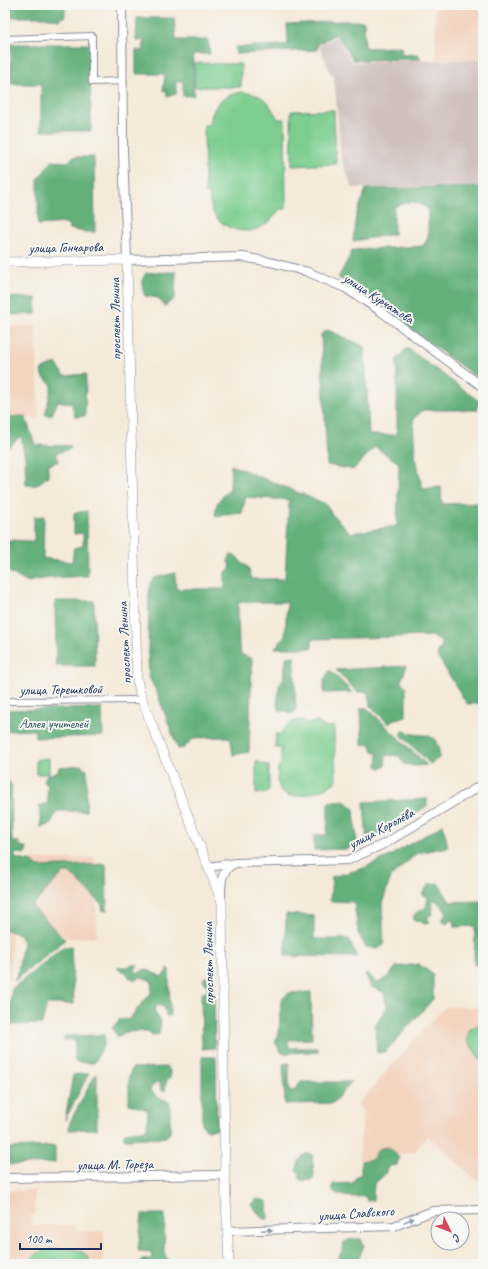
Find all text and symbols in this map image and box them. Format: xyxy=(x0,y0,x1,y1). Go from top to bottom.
street label: улица Гончарова xyxy=(28,238,104,257)
street label: улица Курчатова xyxy=(339,269,418,328)
street label: проспект Ленина xyxy=(106,276,125,360)
street label: проспект Ленина xyxy=(114,600,135,684)
street label: улица Терешковой xyxy=(18,680,104,699)
park label: Аллея учителей xyxy=(19,715,90,732)
street label: улица Королёва xyxy=(345,804,417,853)
street label: проспект Ленина xyxy=(199,920,218,1004)
street label: улица М. Тореза xyxy=(76,1155,155,1174)
street label: улица Славского xyxy=(317,1202,395,1225)
north arrow xyxy=(430,1211,470,1251)
one-way arrow xyxy=(404,1216,416,1222)
scale bar xyxy=(20,1225,101,1251)
one-way arrow xyxy=(261,1227,274,1233)
text: 100 m xyxy=(26,1231,53,1247)
text: С xyxy=(449,1231,464,1246)

